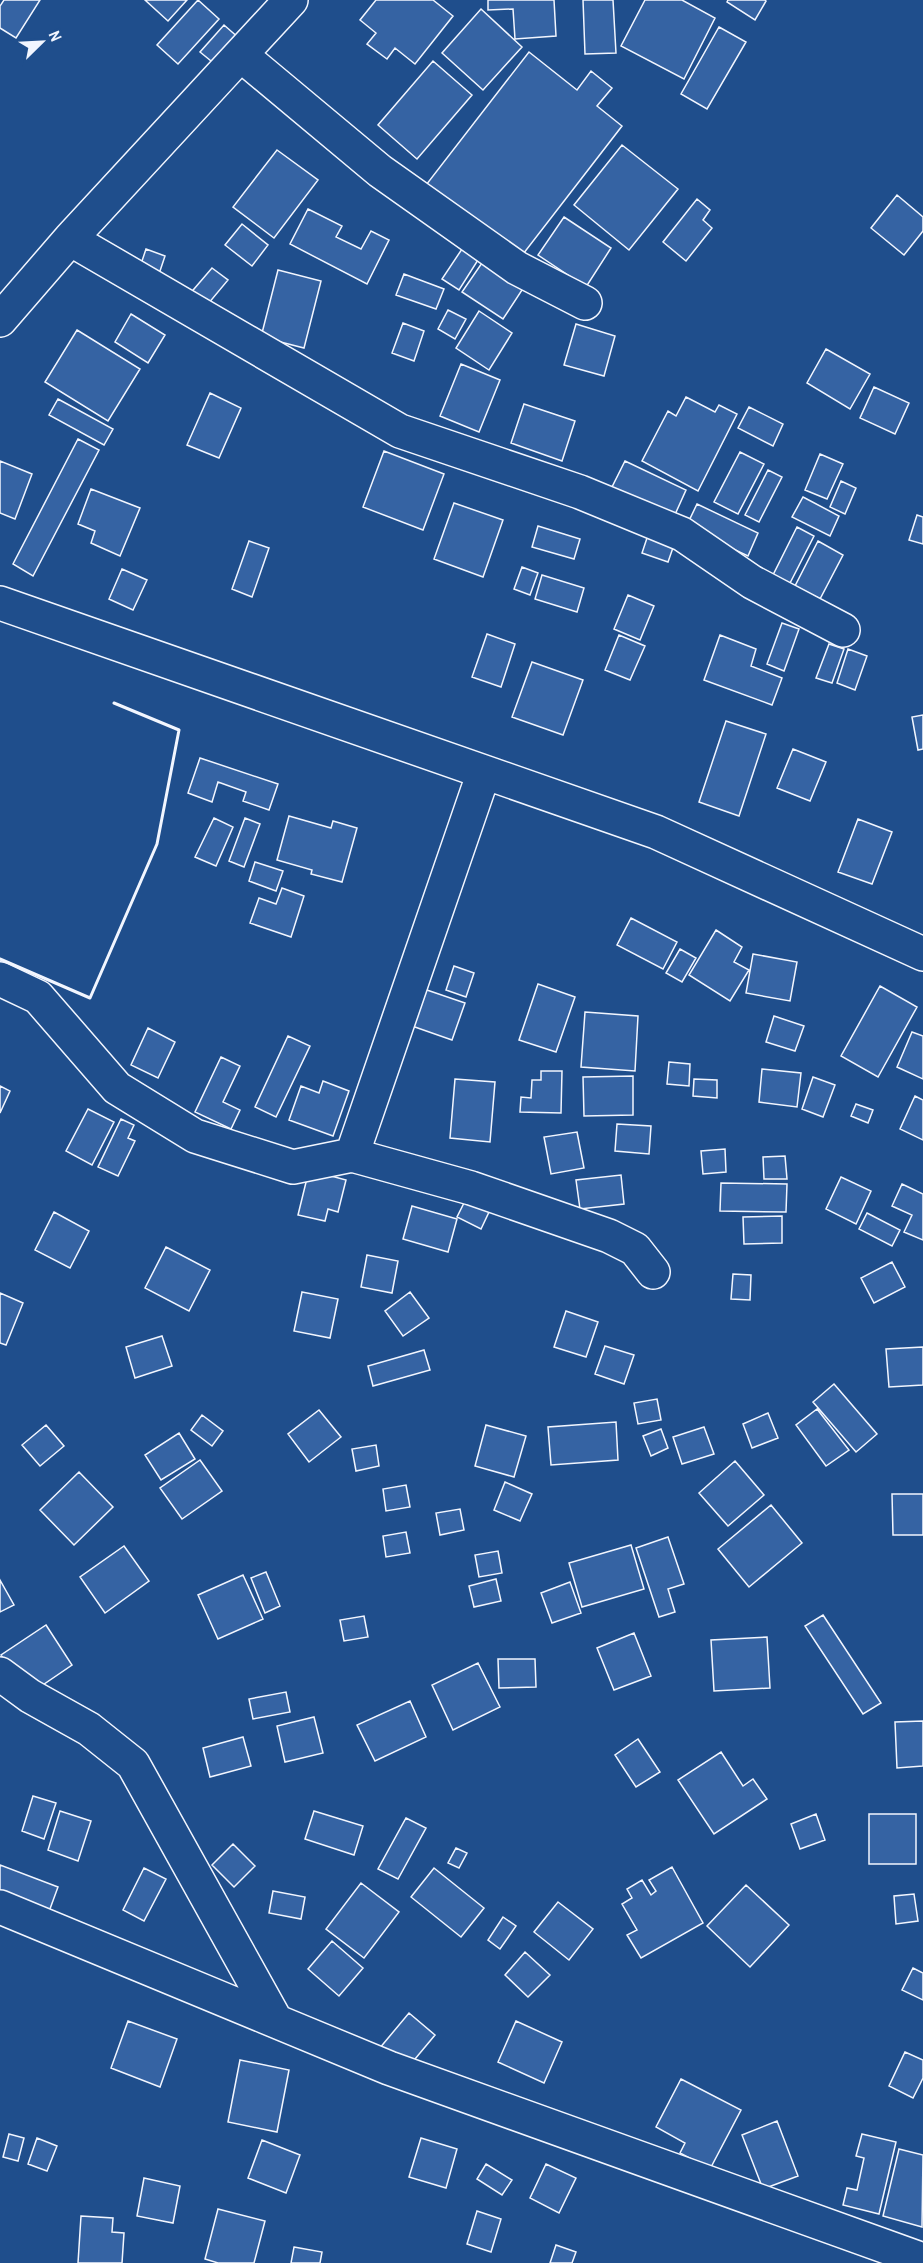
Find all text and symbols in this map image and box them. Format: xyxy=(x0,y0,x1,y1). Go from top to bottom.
north arrow xyxy=(12,12,72,72)
text: N xyxy=(44,27,68,45)

